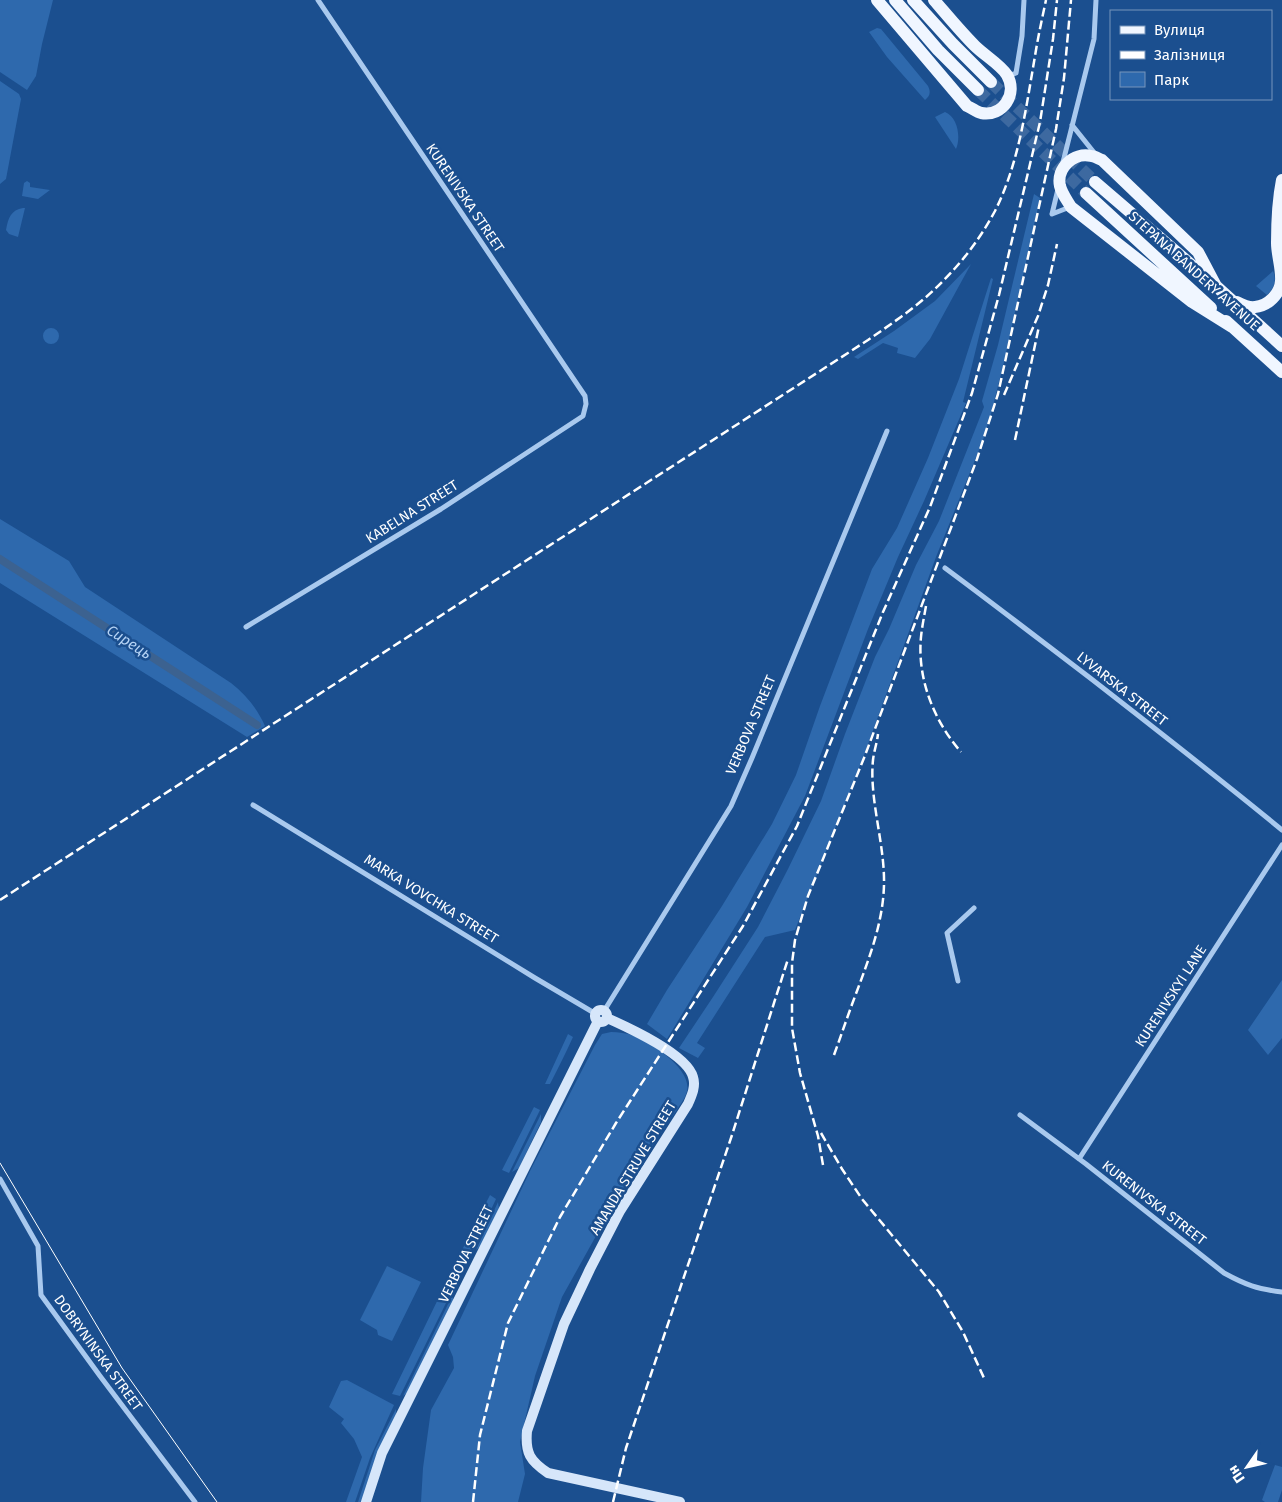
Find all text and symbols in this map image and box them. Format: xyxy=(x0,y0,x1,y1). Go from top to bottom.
legend xyxy=(1110,10,1272,100)
text: Вулиця xyxy=(1154,21,1205,39)
text: Залізниця xyxy=(1154,46,1225,64)
text: Парк xyxy=(1154,71,1189,89)
street label: KURENIVSKA STREET xyxy=(422,140,508,256)
street label: STEPANA BANDERY AVENUE xyxy=(1125,208,1263,334)
street label: KABELNA STREET xyxy=(363,476,462,547)
water label: Сирець xyxy=(103,621,155,663)
street label: LYVARSKA STREET xyxy=(1073,648,1171,730)
street label: VERBOVA STREET xyxy=(722,672,780,777)
street label: MARKA VOVCHKA STREET xyxy=(361,851,502,948)
street label: KURENIVSKYI LANE xyxy=(1132,942,1210,1050)
street label: AMANDA STRUVE STREET xyxy=(586,1097,680,1238)
street label: KURENIVSKA STREET xyxy=(1099,1157,1210,1249)
street label: VERBOVA STREET xyxy=(435,1202,497,1306)
street label: DOBRYNINSKA STREET xyxy=(50,1292,146,1415)
north arrow xyxy=(1222,1442,1272,1492)
text: Пн xyxy=(1225,1462,1249,1486)

